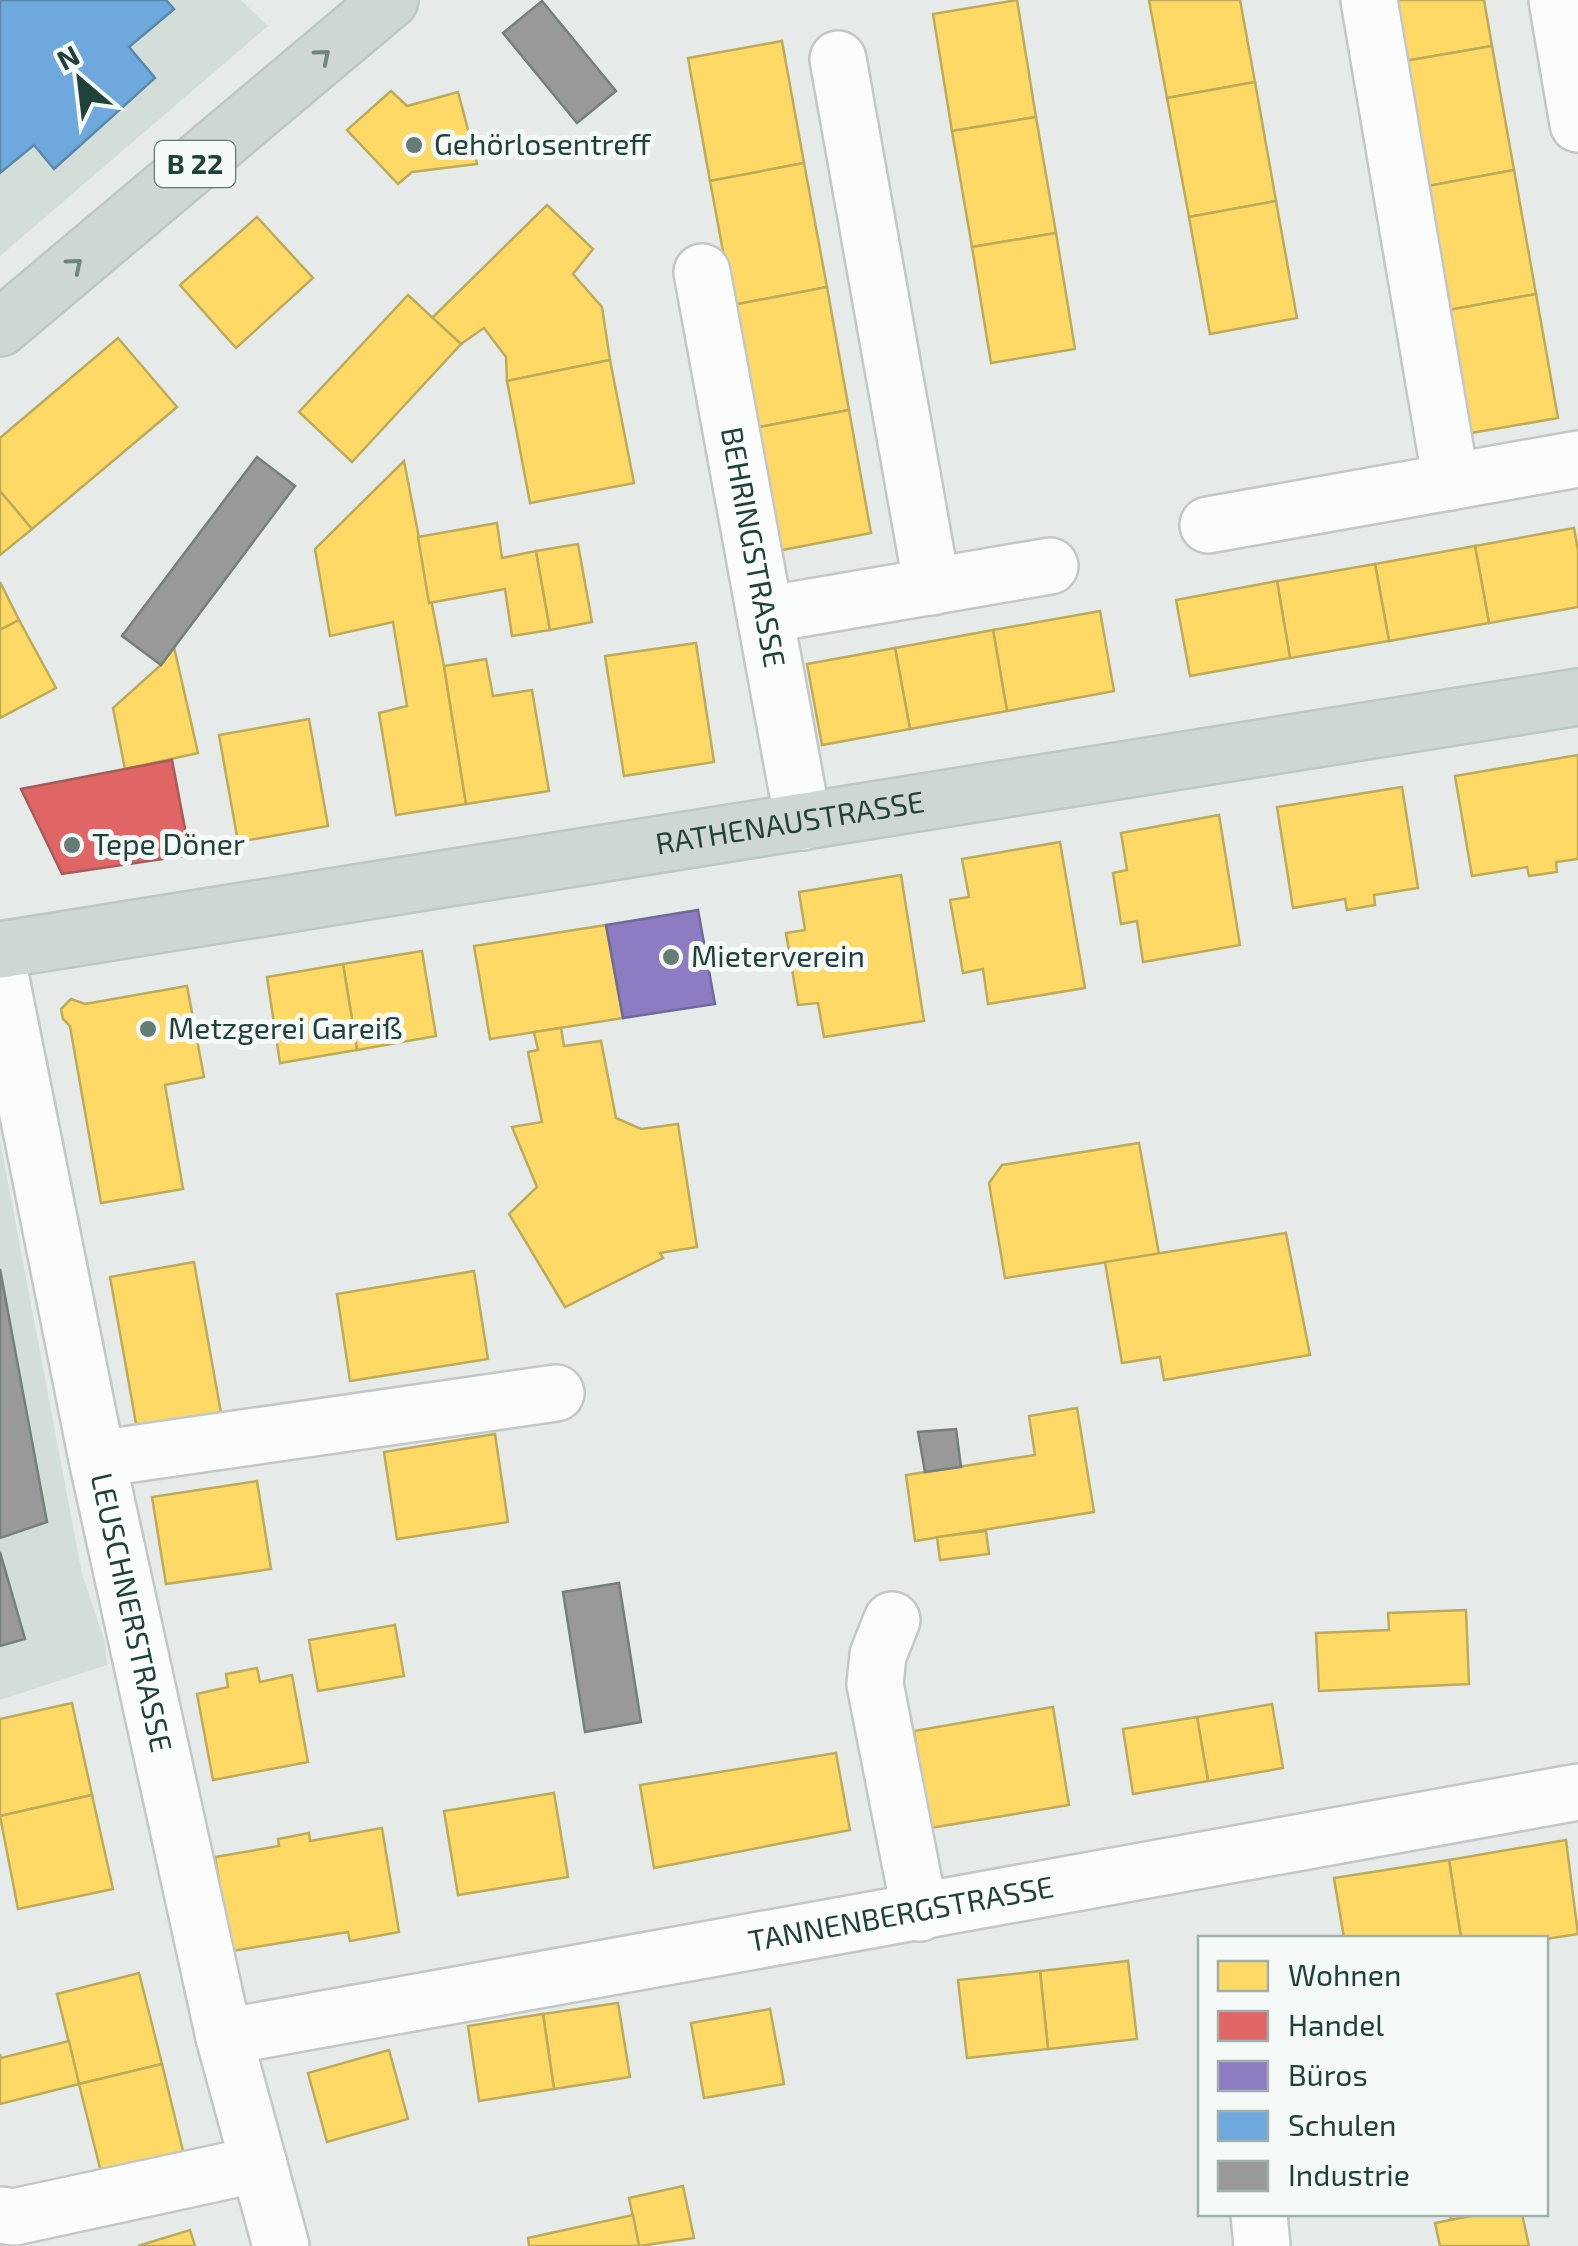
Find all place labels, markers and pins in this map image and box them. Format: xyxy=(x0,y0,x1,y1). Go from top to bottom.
place label: Gehörlosentreff xyxy=(434,125,651,161)
marker: Gehörlosentreff xyxy=(403,134,425,156)
place label: Tepe Döner xyxy=(92,825,245,861)
marker: Tepe Döner xyxy=(61,834,83,856)
place label: Mieterverein xyxy=(691,937,865,973)
marker: Mieterverein xyxy=(660,946,682,968)
place label: Metzgerei Gareiß xyxy=(168,1009,403,1045)
marker: Metzgerei Gareiß xyxy=(137,1018,159,1040)

